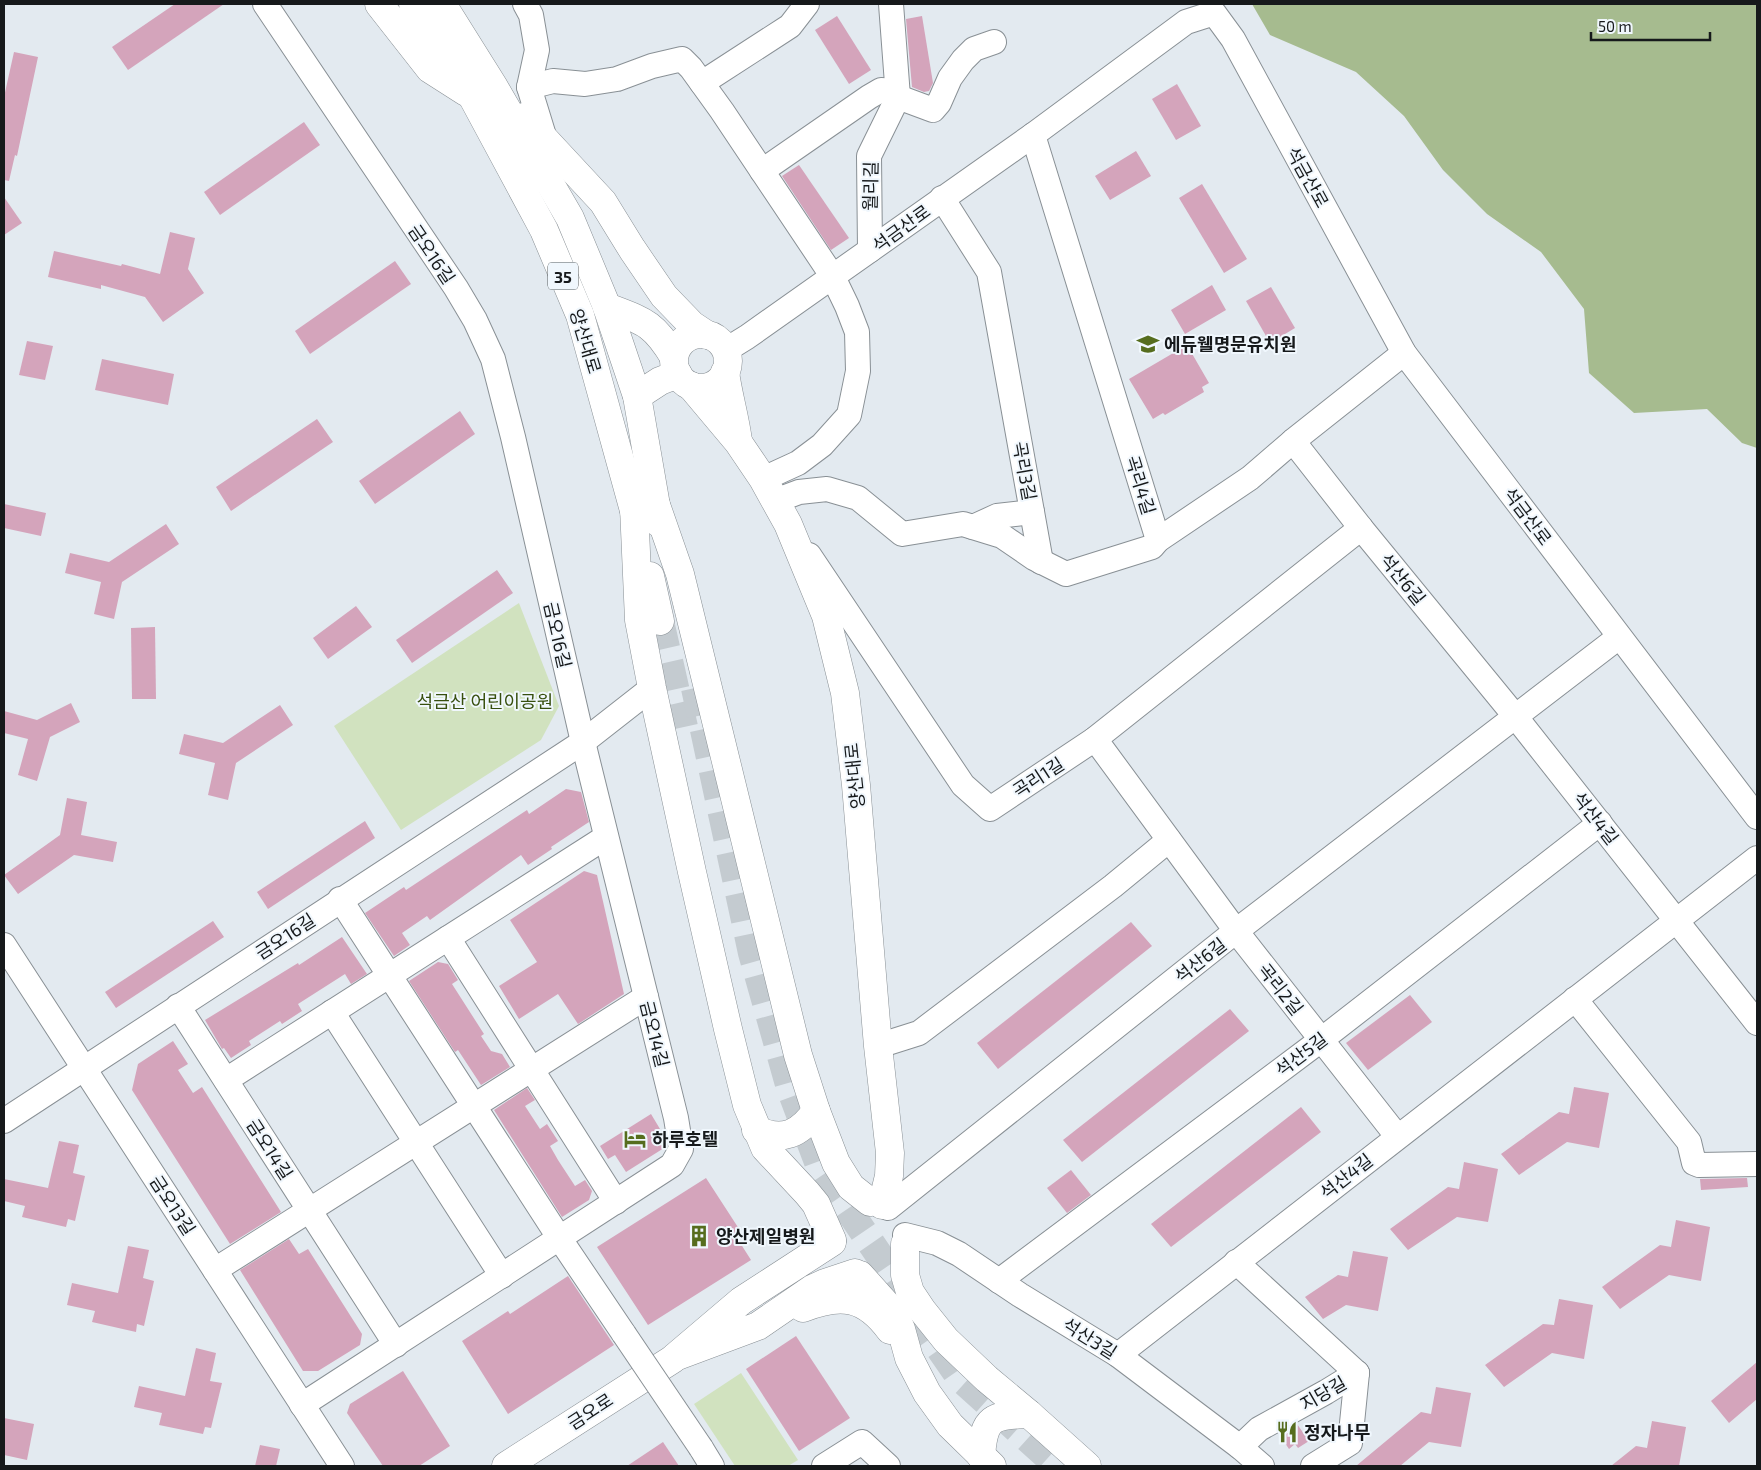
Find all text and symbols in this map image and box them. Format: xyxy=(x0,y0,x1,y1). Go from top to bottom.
scale bar xyxy=(1591,10,1710,42)
text: 50 m xyxy=(1598,17,1632,35)
street label: 석금산로 xyxy=(1282,143,1334,211)
street label: 월리길 xyxy=(859,161,881,211)
street label: 석금산로 xyxy=(868,200,934,256)
street label: 금오16길 xyxy=(404,220,460,288)
road number: 35 xyxy=(548,262,578,290)
street label: 양산대로 xyxy=(566,306,606,376)
school or university icon: 에듀웰명문유치원 xyxy=(1135,331,1161,357)
place label: 에듀웰명문유치원 xyxy=(1164,333,1296,355)
street label: 곡리3길 xyxy=(1009,440,1041,502)
street label: 곡리4길 xyxy=(1122,453,1160,517)
street label: 석금산로 xyxy=(1499,483,1557,549)
street label: 석산6길 xyxy=(1376,549,1430,609)
street label: 금오16길 xyxy=(540,600,576,670)
park label: 석금산 어린이공원 xyxy=(417,690,553,712)
street label: 양산대로 xyxy=(840,742,868,810)
street label: 곡리1길 xyxy=(1008,752,1068,802)
street label: 석산4길 xyxy=(1569,787,1623,849)
street label: 금오16길 xyxy=(251,908,319,964)
street label: 석산6길 xyxy=(1170,933,1230,987)
street label: 곡리2길 xyxy=(1254,959,1308,1019)
street label: 금오14길 xyxy=(636,998,674,1070)
street label: 석산5길 xyxy=(1271,1027,1331,1081)
street label: 금오14길 xyxy=(242,1115,298,1183)
hotel icon: 하루호텔 xyxy=(622,1126,648,1152)
place label: 하루호텔 xyxy=(652,1128,718,1150)
street label: 석산4길 xyxy=(1315,1149,1377,1203)
street label: 금오13길 xyxy=(146,1171,200,1239)
building icon: 양산제일병원 xyxy=(686,1223,712,1249)
place label: 양산제일병원 xyxy=(716,1225,815,1247)
street label: 석산3길 xyxy=(1059,1313,1121,1363)
street label: 지당길 xyxy=(1296,1371,1350,1415)
street label: 금오로 xyxy=(563,1388,617,1434)
restaurant icon: 정자나무 xyxy=(1274,1419,1300,1445)
place label: 정자나무 xyxy=(1304,1421,1370,1443)

